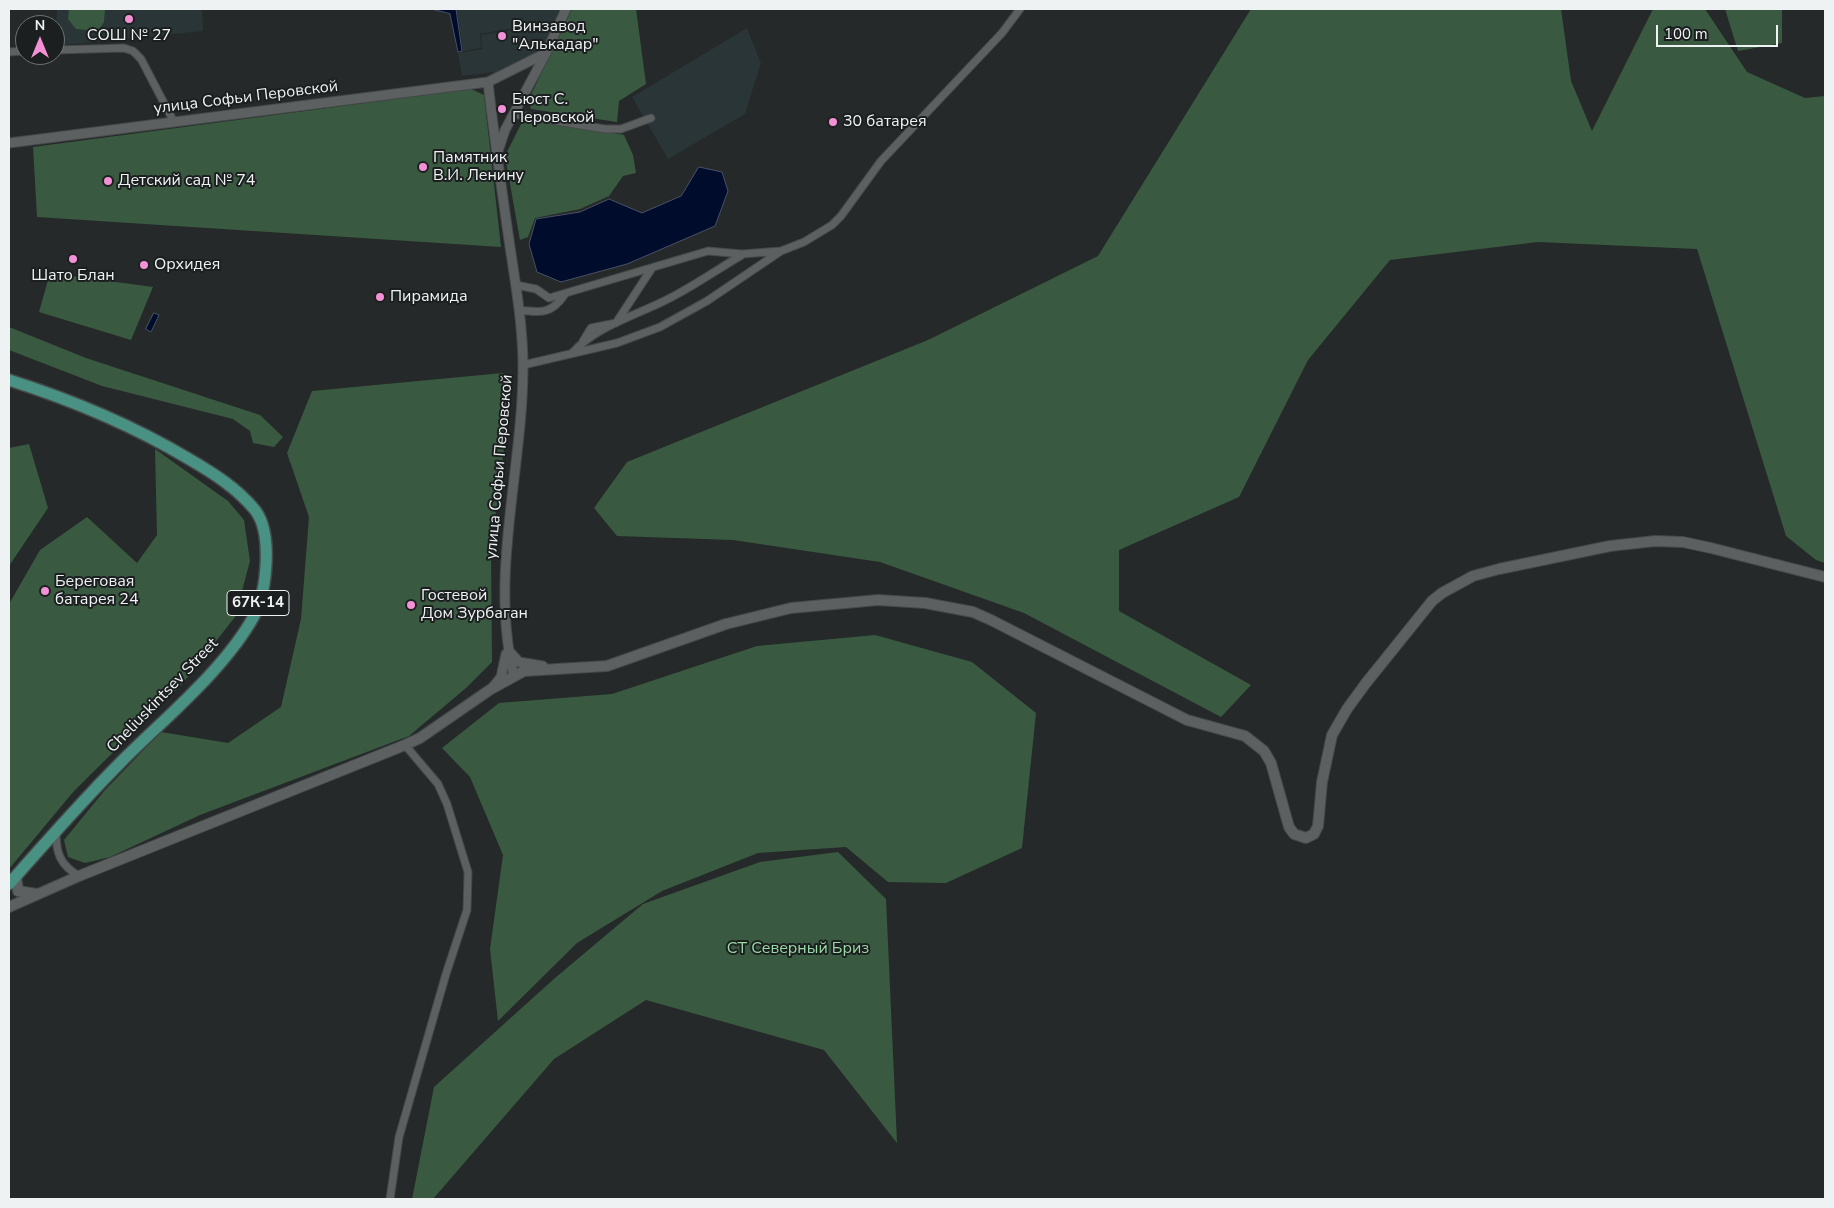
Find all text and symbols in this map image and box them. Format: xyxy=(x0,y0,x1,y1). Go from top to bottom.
marker: СОШ № 27 xyxy=(123,13,135,25)
north arrow xyxy=(15,15,65,65)
scale bar xyxy=(1659,15,1782,47)
text: N xyxy=(35,16,45,35)
place label: Винзавод "Алькадар" xyxy=(512,17,599,55)
text: 100 m xyxy=(1664,24,1708,44)
place label: СОШ № 27 xyxy=(87,26,171,46)
marker: Винзавод "Алькадар" xyxy=(496,30,508,42)
street label: улица Софьи Перовской xyxy=(153,77,339,119)
place label: Бюст С. Перовской xyxy=(512,90,594,128)
marker: Бюст С. Перовской xyxy=(496,103,508,115)
place label: 30 батарея xyxy=(843,112,927,132)
marker: 30 батарея xyxy=(827,116,839,128)
place label: Памятник В.И. Ленину xyxy=(433,148,524,186)
marker: Памятник В.И. Ленину xyxy=(417,161,429,173)
place label: Детский сад № 74 xyxy=(118,171,255,191)
marker: Детский сад № 74 xyxy=(102,175,114,187)
marker: Шато Блан xyxy=(67,253,79,265)
place label: Орхидея xyxy=(154,255,220,275)
marker: Орхидея xyxy=(138,259,150,271)
place label: Шато Блан xyxy=(31,266,115,286)
place label: Пирамида xyxy=(390,287,468,307)
marker: Пирамида xyxy=(374,291,386,303)
street label: улица Софьи Перовской xyxy=(482,374,518,560)
place label: Береговая батарея 24 xyxy=(55,572,139,610)
marker: Береговая батарея 24 xyxy=(39,585,51,597)
place label: Гостевой Дом Зурбаган xyxy=(421,586,528,624)
road number: 67К-14 xyxy=(227,590,289,616)
marker: Гостевой Дом Зурбаган xyxy=(405,599,417,611)
street label: Cheliuskintsev Street xyxy=(103,635,223,757)
park label: СТ Северный Бриз xyxy=(727,939,869,959)

